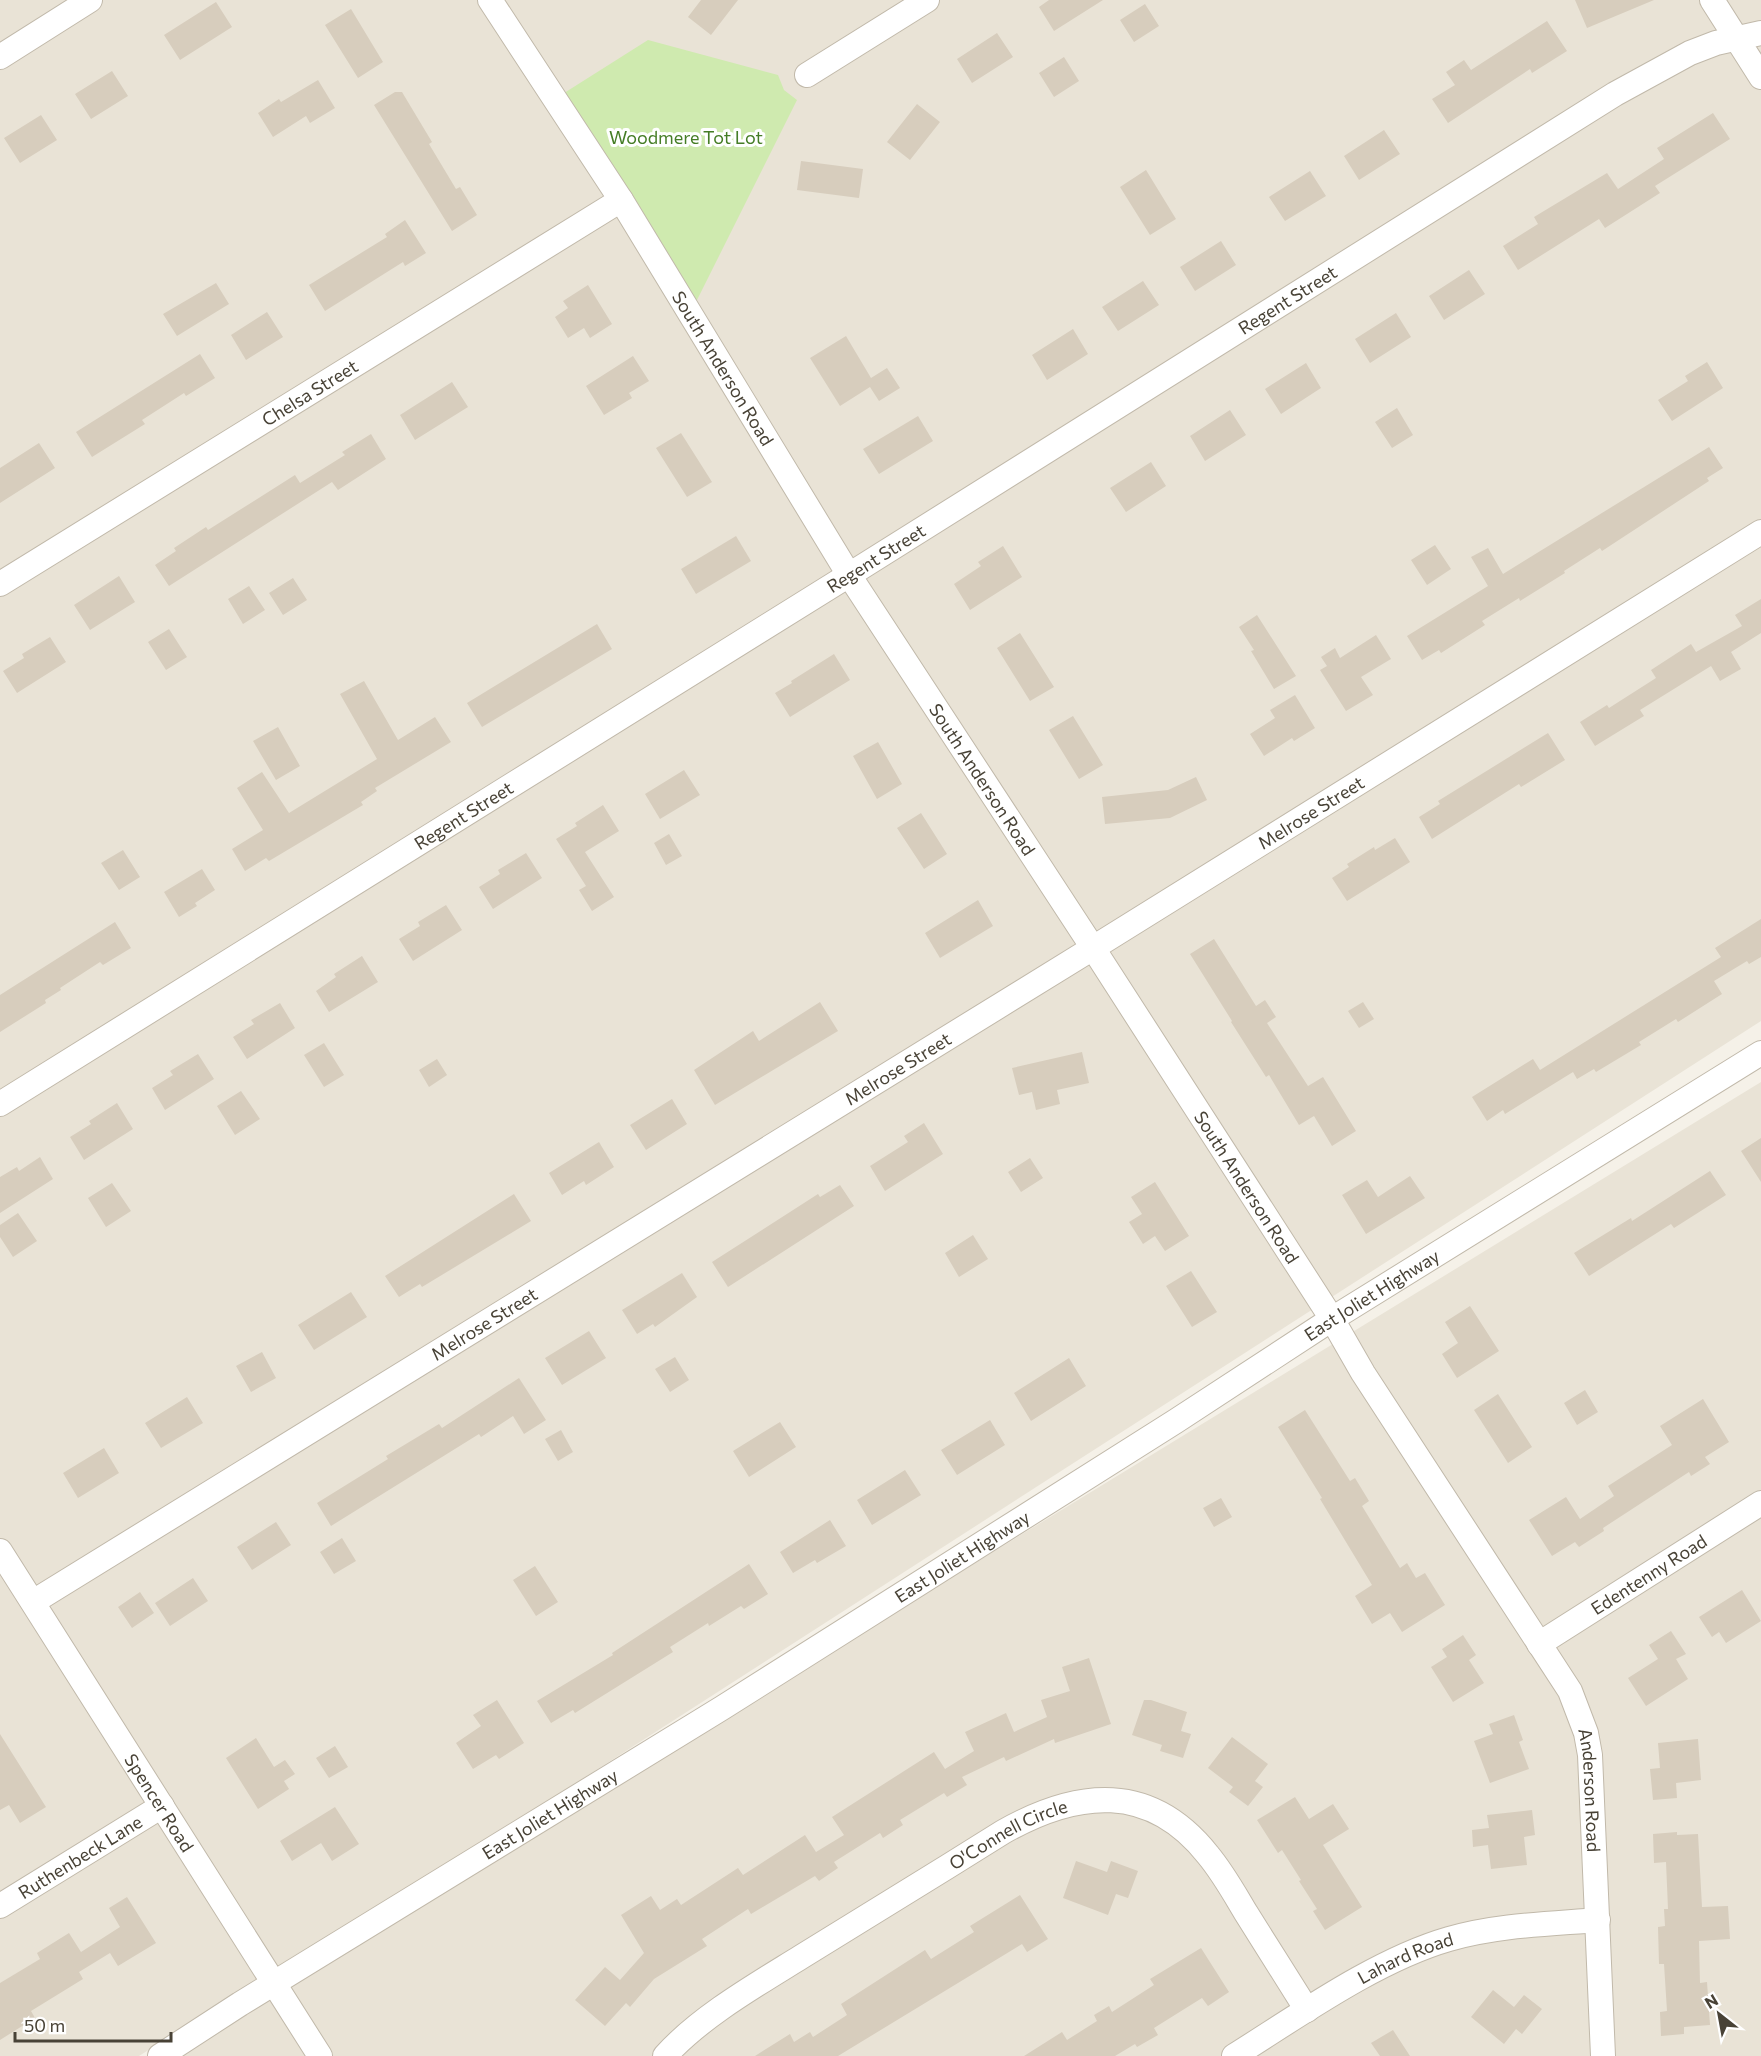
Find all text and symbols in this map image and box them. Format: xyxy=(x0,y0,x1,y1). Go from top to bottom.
park label: Woodmere Tot Lot xyxy=(609,126,763,148)
street label: Regent Street xyxy=(1234,261,1341,339)
street label: South Anderson Road xyxy=(668,287,779,450)
street label: Chelsa Street xyxy=(258,355,362,431)
street label: Regent Street xyxy=(822,519,929,597)
street label: South Anderson Road xyxy=(925,699,1040,859)
street label: Melrose Street xyxy=(1254,771,1368,854)
street label: Regent Street xyxy=(410,776,517,854)
street label: Melrose Street xyxy=(840,1027,955,1110)
street label: South Anderson Road xyxy=(1190,1107,1304,1267)
street label: East Joliet Highway xyxy=(1300,1244,1443,1345)
street label: Melrose Street xyxy=(427,1283,541,1365)
street label: East Joliet Highway xyxy=(890,1505,1034,1607)
street label: Edentenny Road xyxy=(1587,1529,1711,1619)
street label: Anderson Road xyxy=(1574,1726,1605,1853)
street label: Spencer Road xyxy=(120,1749,199,1856)
street label: East Joliet Highway xyxy=(478,1764,622,1864)
street label: O'Connell Circle xyxy=(945,1795,1070,1874)
street label: Ruthenbeck Lane xyxy=(14,1810,146,1903)
street label: Lahard Road xyxy=(1353,1927,1456,1988)
north arrow xyxy=(1689,1984,1749,2044)
text: N xyxy=(1701,1989,1721,2012)
scale bar xyxy=(15,2005,171,2043)
text: 50 m xyxy=(24,2014,65,2036)

